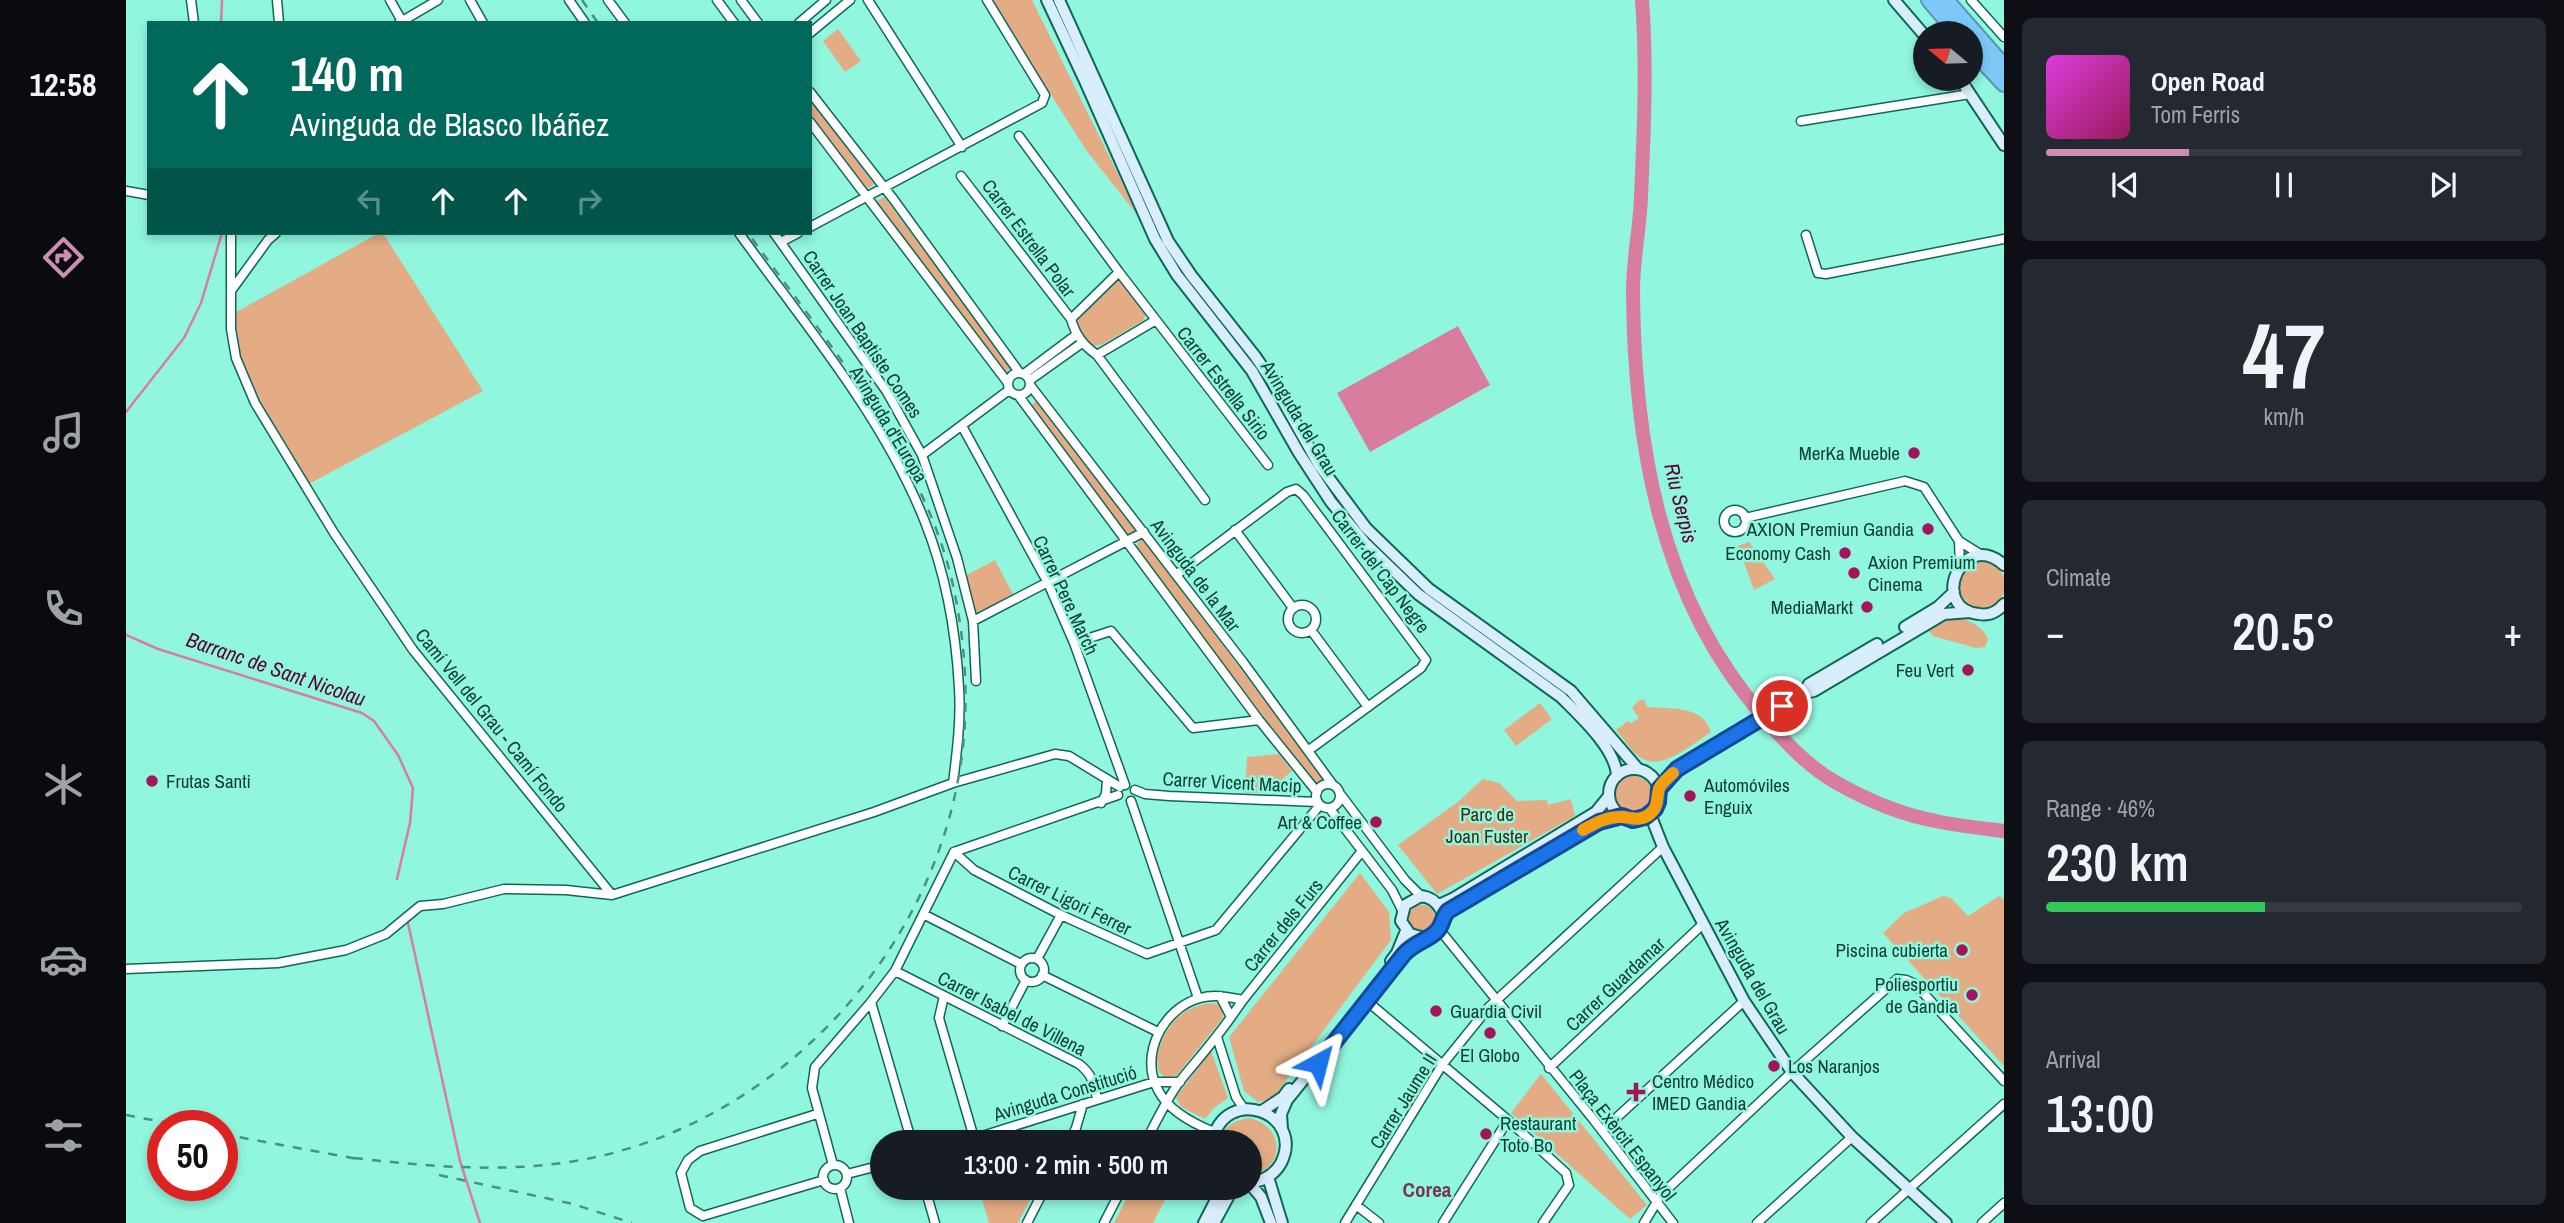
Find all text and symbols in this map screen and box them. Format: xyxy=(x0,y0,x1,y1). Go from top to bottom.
north arrow xyxy=(1913,21,1983,91)
map controls xyxy=(1913,21,1983,91)
text: 140 m xyxy=(290,40,404,106)
icon: ahead xyxy=(175,49,266,140)
text: 12:58 xyxy=(29,63,97,106)
text: Open Road xyxy=(2151,64,2265,99)
text: Tom Ferris xyxy=(2151,99,2240,130)
text: Avinguda de Blasco Ibáñez xyxy=(290,103,609,146)
icon: previous xyxy=(2106,166,2144,204)
icon: pause xyxy=(2265,166,2303,204)
icon: next xyxy=(2424,166,2462,204)
street label: Carrer Estrella Polar xyxy=(976,174,1082,303)
icon: left xyxy=(351,182,389,220)
icon: ahead xyxy=(424,182,462,220)
icon: ahead xyxy=(497,182,535,220)
icon: right xyxy=(570,182,608,220)
icon: directions xyxy=(39,233,88,282)
street label: Carrer Joan Baptiste Comes xyxy=(797,245,929,423)
text: 47 xyxy=(2243,294,2326,416)
street label: Carrer Estrella Sirio xyxy=(1171,321,1277,445)
street label: Avinguda del Grau xyxy=(1255,355,1345,480)
street label: Avinguda d'Europa xyxy=(843,360,934,487)
text: km/h xyxy=(2264,401,2304,432)
icon: music xyxy=(39,408,88,457)
place label: MerKa Mueble xyxy=(1799,440,1900,466)
marker: MerKa Mueble xyxy=(1906,445,1922,461)
water label: Riu Serpis xyxy=(1657,460,1705,546)
street label: Carrer del Cap Negre xyxy=(1326,504,1436,638)
street label: Avinguda de la Mar xyxy=(1144,513,1247,637)
place label: AXION Premiun Gandia xyxy=(1746,516,1914,542)
marker: AXION Premiun Gandia xyxy=(1920,521,1936,537)
street label: Carrer Pere March xyxy=(1027,531,1105,659)
place label: Economy Cash xyxy=(1725,540,1831,566)
marker: Economy Cash xyxy=(1837,545,1853,561)
place label: Axion Premium Cinema xyxy=(1867,549,1975,597)
text: Climate xyxy=(2046,562,2111,593)
marker: Axion Premium Cinema xyxy=(1846,565,1862,581)
icon: phone xyxy=(39,584,88,633)
place label: MediaMarkt xyxy=(1771,594,1854,620)
text: 20.5° xyxy=(2232,596,2336,666)
marker: MediaMarkt xyxy=(1859,599,1875,615)
text: − xyxy=(2046,607,2064,658)
text: + xyxy=(2504,607,2522,658)
street label: Camí Vell del Grau - Camí Fondo xyxy=(410,623,574,817)
water label: Barranc de Sant Nicolau xyxy=(183,625,370,713)
place label: Feu Vert xyxy=(1896,657,1955,683)
marker: Feu Vert xyxy=(1960,662,1976,678)
pin xyxy=(1752,676,1812,736)
icon: arrive xyxy=(1763,687,1801,725)
icon: climate xyxy=(39,760,88,809)
street label: Carrer Vicent Macip xyxy=(1162,765,1302,799)
place label: Frutas Santi xyxy=(166,768,251,794)
place label: Automóviles Enguix xyxy=(1703,772,1790,820)
marker: Frutas Santi xyxy=(144,773,160,789)
marker: Automóviles Enguix xyxy=(1682,788,1698,804)
text: Range · 46% xyxy=(2046,793,2155,824)
park label: Parc de Joan Fuster xyxy=(1446,801,1529,849)
place label: Art & Coffee xyxy=(1276,809,1362,835)
marker: Art & Coffee xyxy=(1368,814,1384,830)
text: 230 km xyxy=(2046,827,2189,897)
street label: Carrer Ligori Ferrer xyxy=(1004,859,1137,941)
street label: Carrer dels Furs xyxy=(1237,873,1329,977)
street label: Avinguda del Grau xyxy=(1709,912,1797,1039)
street label: Carrer Guardamar xyxy=(1560,931,1671,1037)
icon: car xyxy=(39,935,88,984)
place label: Piscina cubierta xyxy=(1835,937,1948,963)
marker: Piscina cubierta xyxy=(1954,942,1970,958)
street label: Carrer Isabel de Villena xyxy=(933,964,1091,1062)
place label: Poliesportiu de Gandia xyxy=(1875,971,1958,1019)
marker: Poliesportiu de Gandia xyxy=(1964,987,1980,1003)
place label: Guardia Civil xyxy=(1450,998,1542,1024)
marker: Guardia Civil xyxy=(1428,1003,1444,1019)
marker: El Globo xyxy=(1482,1025,1498,1041)
position arrow xyxy=(1281,1026,1355,1100)
place label: El Globo xyxy=(1460,1042,1520,1068)
text: Arrival xyxy=(2046,1044,2101,1075)
street label: Carrer Jaume II xyxy=(1363,1048,1443,1154)
place label: Los Naranjos xyxy=(1788,1053,1880,1079)
marker: Los Naranjos xyxy=(1766,1058,1782,1074)
street label: Avinguda Constitució xyxy=(989,1059,1140,1127)
street label: Plaça Exèrcit Espanyol xyxy=(1563,1064,1683,1206)
place label: Centro Médico IMED Gandia xyxy=(1652,1068,1754,1116)
text: 13:00 xyxy=(2046,1078,2154,1148)
marker: Centro Médico IMED Gandia xyxy=(1626,1082,1646,1102)
speed limit sign: 50 xyxy=(147,1110,238,1201)
place label: Restaurant Toto Bo xyxy=(1500,1110,1577,1158)
icon: filters xyxy=(39,1111,88,1160)
marker: Restaurant Toto Bo xyxy=(1478,1126,1494,1142)
text: 13:00 · 2 min · 500 m xyxy=(964,1147,1168,1182)
district label: Corea xyxy=(1403,1175,1452,1204)

